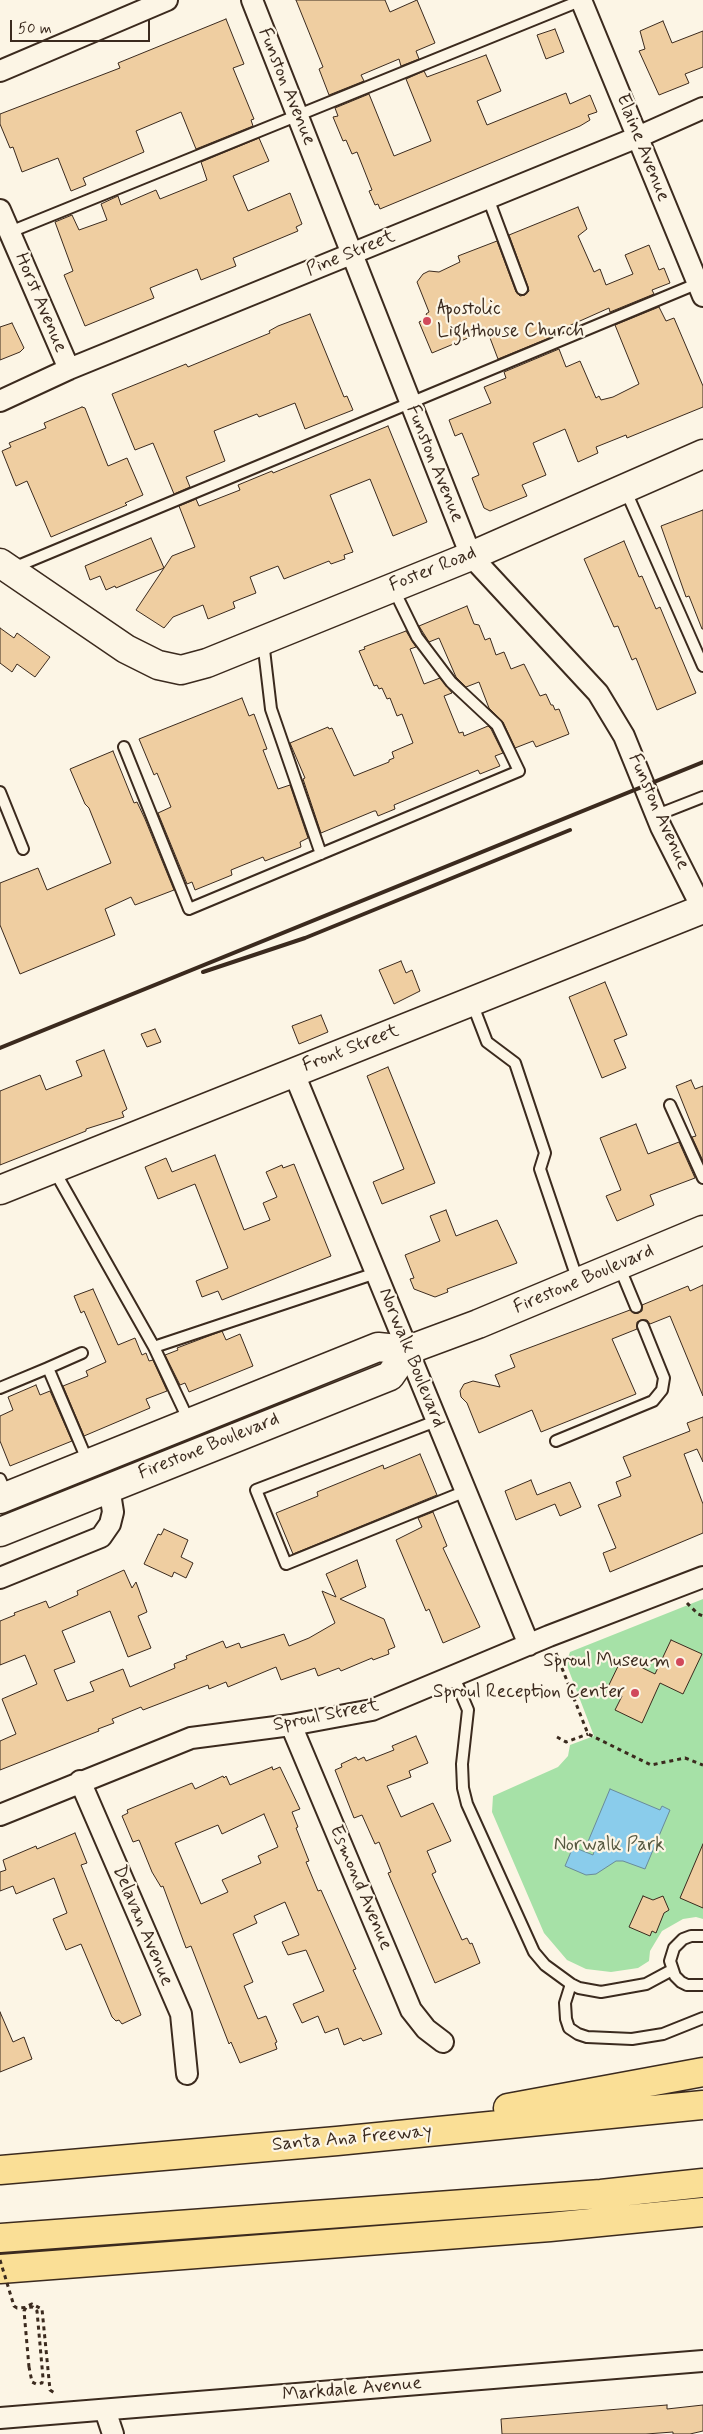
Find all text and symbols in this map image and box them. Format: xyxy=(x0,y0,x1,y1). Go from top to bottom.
scale bar xyxy=(12,10,152,42)
text: 50 m xyxy=(18,19,52,39)
street label: Funston Avenue xyxy=(252,25,320,149)
street label: Elaine Avenue xyxy=(610,91,674,205)
street label: Pine Street xyxy=(303,226,399,282)
street label: Horst Avenue xyxy=(9,250,71,356)
place label: Apostolic Lighthouse Church xyxy=(437,299,584,343)
marker: Apostolic Lighthouse Church xyxy=(421,315,433,327)
street label: Funston Avenue xyxy=(400,402,468,526)
street label: Foster Road xyxy=(386,542,480,598)
street label: Funston Avenue xyxy=(622,750,694,874)
street label: Front Street xyxy=(300,1020,402,1078)
street label: Firestone Boulevard xyxy=(510,1240,658,1320)
street label: Norwalk Boulevard xyxy=(373,1285,449,1431)
street label: Firestone Boulevard xyxy=(135,1408,283,1486)
place label: Sproul Museum xyxy=(543,1651,670,1673)
marker: Sproul Museum xyxy=(674,1656,686,1668)
place label: Sproul Reception Center xyxy=(433,1682,625,1704)
marker: Sproul Reception Center xyxy=(629,1687,641,1699)
street label: Sproul Street xyxy=(271,1695,381,1737)
street label: Esmond Avenue xyxy=(323,1822,397,1954)
park label: Norwalk Park xyxy=(554,1835,664,1857)
street label: Delavan Avenue xyxy=(106,1862,178,1990)
street label: Santa Ana Freeway xyxy=(271,2121,433,2157)
street label: Markdale Avenue xyxy=(281,2373,423,2407)

